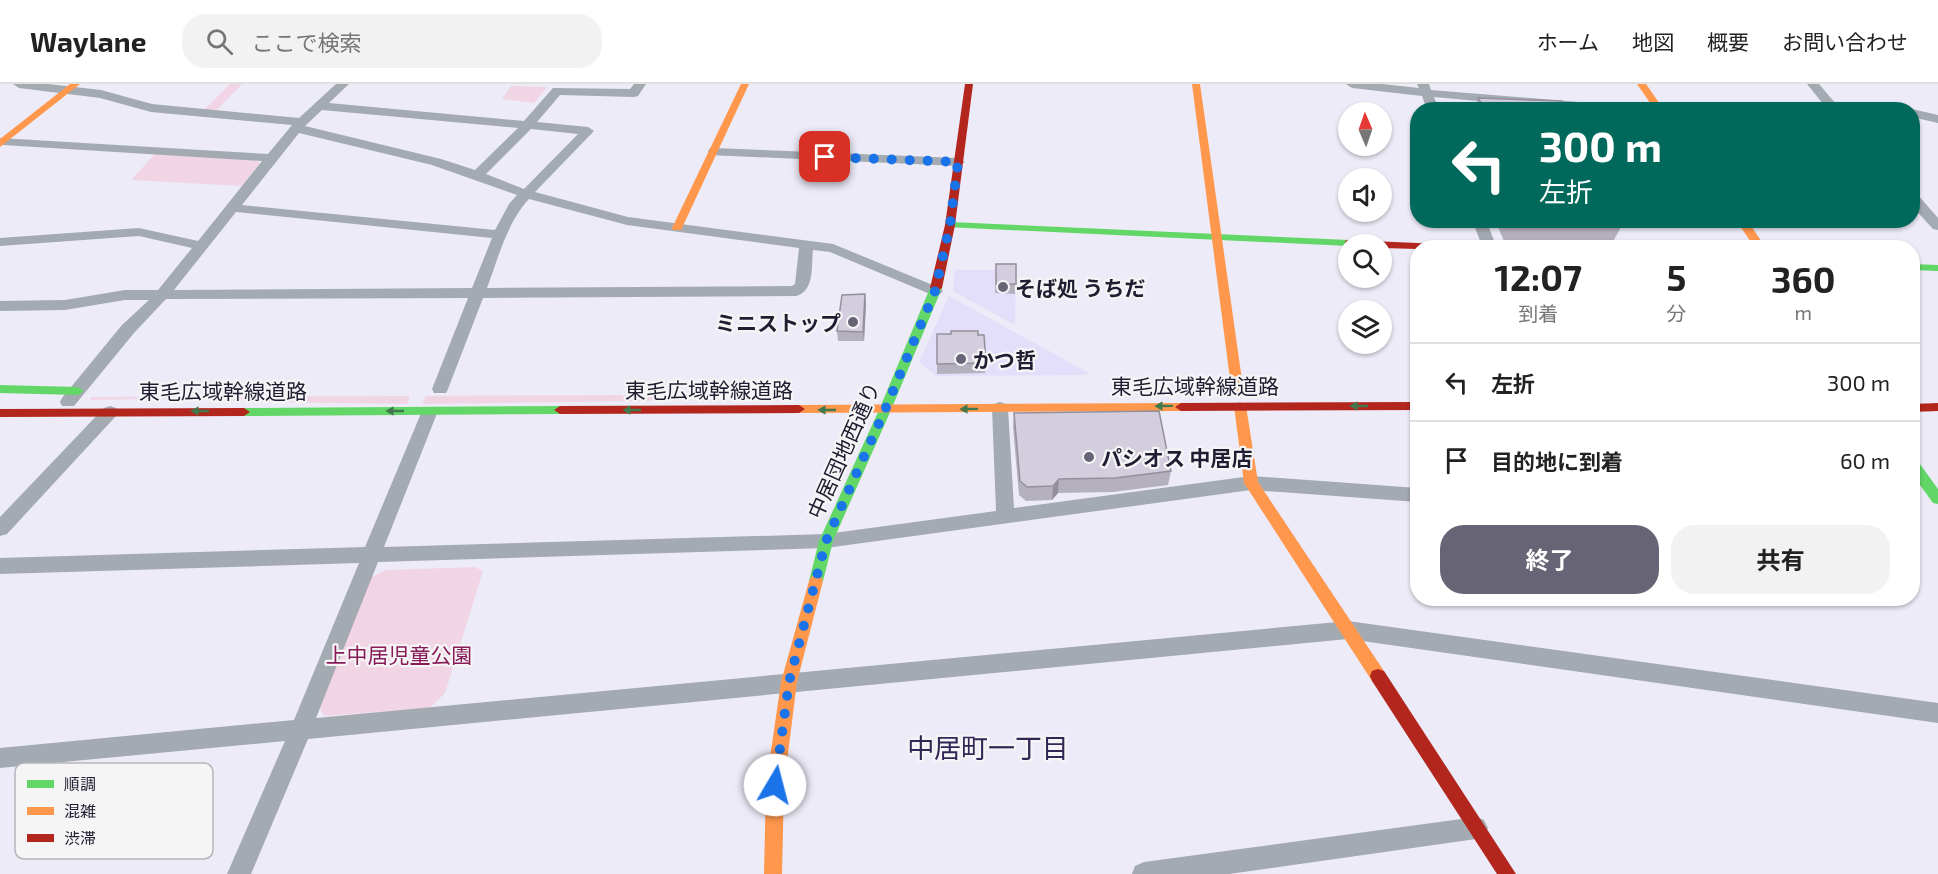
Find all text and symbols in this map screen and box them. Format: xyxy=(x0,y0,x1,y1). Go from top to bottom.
search box xyxy=(182,14,602,68)
text: Waylane xyxy=(30,24,146,58)
icon: search xyxy=(203,25,236,58)
text: ここで検索 xyxy=(251,29,361,55)
text: ホーム xyxy=(1537,29,1599,54)
text: 地図 xyxy=(1632,29,1674,54)
text: 概要 xyxy=(1707,29,1749,54)
text: お問い合わせ xyxy=(1782,29,1908,54)
north arrow xyxy=(1338,102,1392,156)
map controls xyxy=(1338,102,1392,354)
text: 300 m xyxy=(1539,120,1662,170)
icon: left xyxy=(1440,126,1518,204)
pin xyxy=(799,131,850,182)
icon: arrive xyxy=(808,140,841,173)
button: sound xyxy=(1338,168,1392,222)
text: 左折 xyxy=(1539,175,1593,207)
button: search xyxy=(1338,234,1392,288)
text: 12:07 xyxy=(1495,255,1582,298)
text: 5 xyxy=(1667,255,1686,298)
text: 360 xyxy=(1771,257,1835,300)
place label: そば処 うちだ xyxy=(1015,275,1146,300)
marker: そば処 うちだ xyxy=(996,280,1010,294)
button: layers xyxy=(1338,300,1392,354)
text: m xyxy=(1794,300,1812,324)
text: 到着 xyxy=(1518,301,1558,325)
text: 分 xyxy=(1667,301,1687,325)
place label: ミニストップ xyxy=(715,310,841,335)
marker: ミニストップ xyxy=(846,315,860,329)
place label: かつ哲 xyxy=(973,347,1036,372)
marker: かつ哲 xyxy=(954,352,968,366)
icon: left xyxy=(1440,366,1473,399)
text: 300 m xyxy=(1827,369,1890,395)
text: 左折 xyxy=(1491,370,1535,396)
street label: 東毛広域幹線道路 xyxy=(1111,373,1279,398)
street label: 東毛広域幹線道路 xyxy=(625,377,793,402)
street label: 東毛広域幹線道路 xyxy=(139,378,307,403)
street label: 中居団地西通り xyxy=(802,378,884,522)
one-way arrow xyxy=(1350,401,1369,411)
one-way arrow xyxy=(1155,402,1174,411)
one-way arrow xyxy=(960,404,979,414)
one-way arrow xyxy=(622,405,641,415)
one-way arrow xyxy=(817,405,836,415)
one-way arrow xyxy=(190,406,209,416)
one-way arrow xyxy=(385,406,404,416)
icon: arrive xyxy=(1440,444,1473,477)
place label: パシオス 中居店 xyxy=(1101,445,1253,470)
text: 60 m xyxy=(1840,447,1890,473)
text: 目的地に到着 xyxy=(1491,448,1623,474)
marker: パシオス 中居店 xyxy=(1082,450,1096,464)
button: 終了 xyxy=(1440,525,1659,594)
button: 共有 xyxy=(1671,525,1890,594)
park label: 上中居児童公園 xyxy=(326,642,473,667)
district label: 中居町一丁目 xyxy=(907,731,1069,763)
position arrow xyxy=(743,753,807,817)
legend xyxy=(15,763,213,859)
text: 順調 xyxy=(64,774,96,793)
text: 混雑 xyxy=(64,801,96,820)
text: 渋滞 xyxy=(64,828,96,847)

